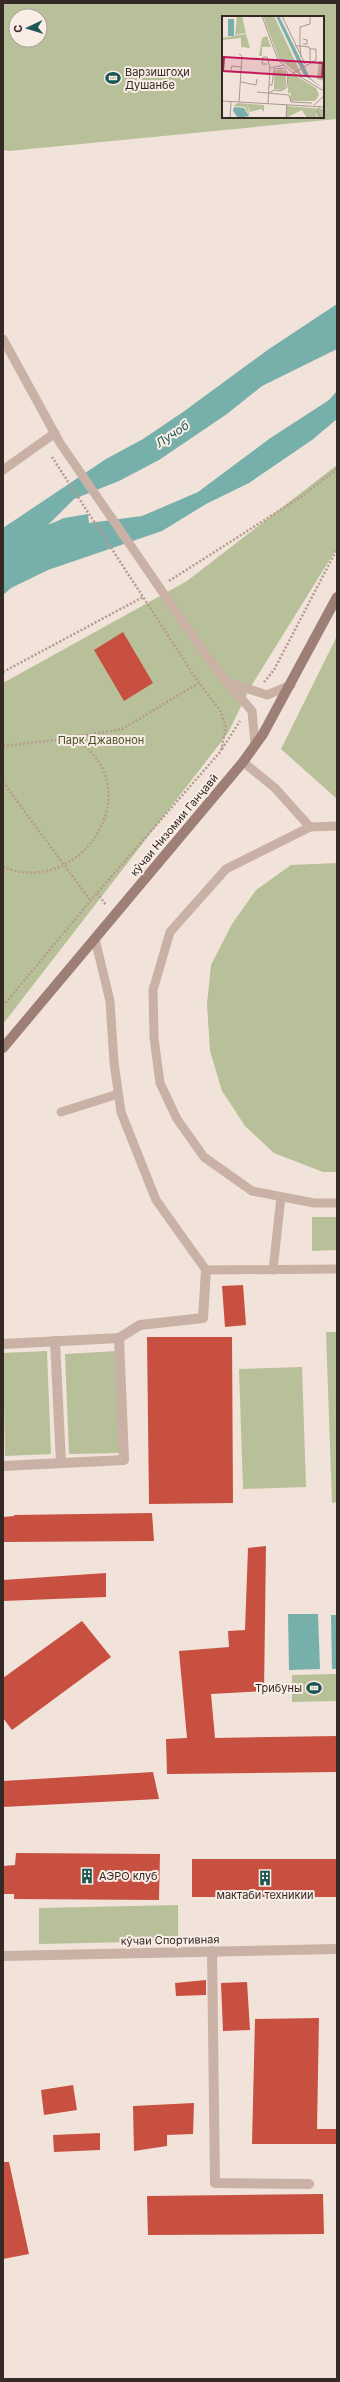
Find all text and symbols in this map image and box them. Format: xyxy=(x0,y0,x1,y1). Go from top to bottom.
north arrow xyxy=(8,8,48,48)
inset map xyxy=(222,16,324,118)
text: С xyxy=(11,24,25,33)
place label: Варзишгоҳи Душанбе xyxy=(125,65,190,92)
sports icon: Варзишгоҳи Душанбе xyxy=(104,69,122,87)
water label: Лучоб xyxy=(152,417,192,451)
park label: Парк Джавонон xyxy=(58,733,144,747)
street label: кӯчаи Низомии Ганҷавӣ xyxy=(127,771,221,879)
sports icon: Трибуны xyxy=(305,1679,323,1697)
place label: Трибуны xyxy=(255,1681,302,1695)
building icon: АЭРО клуб xyxy=(78,1867,96,1885)
place label: АЭРО клуб xyxy=(99,1869,158,1883)
building icon: мактаби техникии xyxy=(256,1869,274,1887)
place label: мактаби техникии xyxy=(216,1888,314,1902)
street label: кӯчаи Спортивная xyxy=(120,1932,220,1948)

